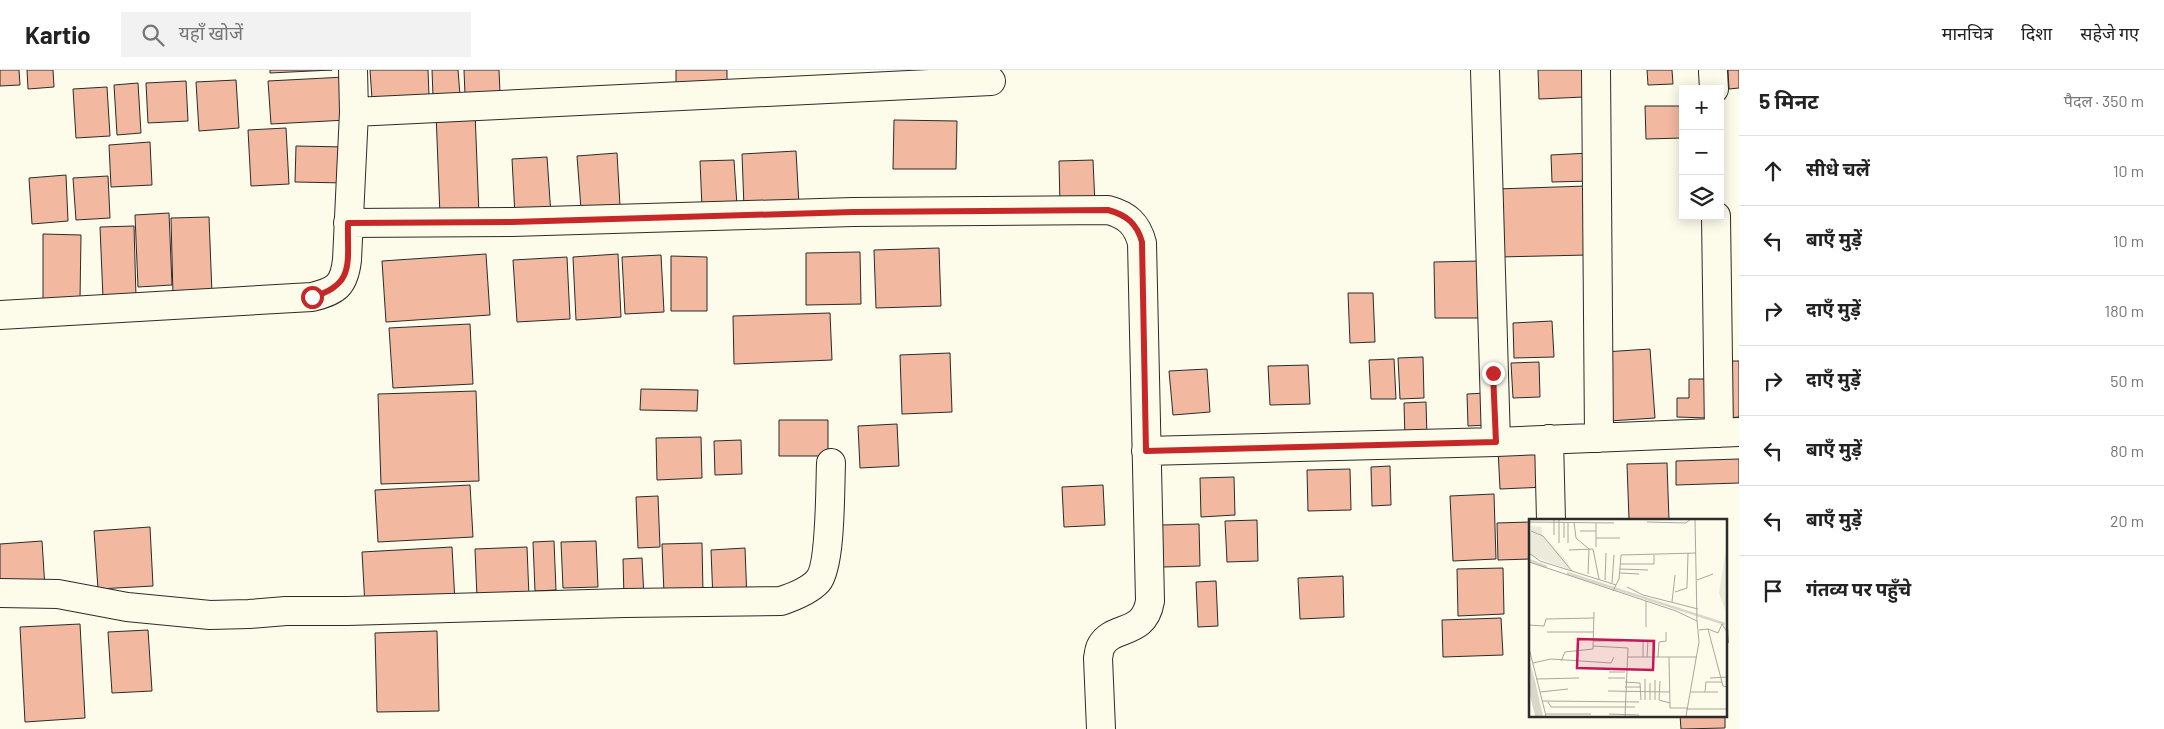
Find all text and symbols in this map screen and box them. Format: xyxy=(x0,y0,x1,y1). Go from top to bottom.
search box xyxy=(121,12,471,57)
text: Kartio xyxy=(25,20,91,49)
icon: search xyxy=(139,21,167,49)
text: यहाँ खोजें xyxy=(179,21,243,44)
text: मानचित्र xyxy=(1942,22,1993,44)
text: दिशा xyxy=(2021,22,2052,44)
text: सहेजे गए xyxy=(2080,22,2139,44)
map controls xyxy=(1679,85,1724,220)
button: + xyxy=(1679,85,1724,130)
text: 5 मिनट xyxy=(1759,88,1819,113)
text: पैदल · 350 m xyxy=(2064,91,2144,110)
button: − xyxy=(1679,130,1724,175)
icon: ahead xyxy=(1759,157,1787,185)
text: सीधे चलें xyxy=(1806,157,1870,180)
text: 10 m xyxy=(2113,161,2144,180)
button: layers xyxy=(1679,175,1724,220)
icon: left xyxy=(1759,227,1787,255)
text: बाएँ मुड़ें xyxy=(1806,227,1862,250)
text: 10 m xyxy=(2113,231,2144,250)
route start xyxy=(301,286,324,309)
icon: right xyxy=(1759,297,1787,325)
text: दाएँ मुड़ें xyxy=(1806,297,1861,320)
text: 180 m xyxy=(2105,301,2144,320)
route end xyxy=(1482,362,1505,385)
icon: right xyxy=(1759,367,1787,395)
text: दाएँ मुड़ें xyxy=(1806,367,1861,390)
text: 50 m xyxy=(2110,371,2144,390)
icon: left xyxy=(1759,437,1787,465)
text: बाएँ मुड़ें xyxy=(1806,437,1862,460)
text: 80 m xyxy=(2110,441,2144,460)
icon: left xyxy=(1759,507,1787,535)
text: बाएँ मुड़ें xyxy=(1806,507,1862,530)
text: 20 m xyxy=(2110,511,2144,530)
inset map xyxy=(1529,519,1726,716)
icon: arrive xyxy=(1759,577,1787,605)
text: गंतव्य पर पहुँचे xyxy=(1806,577,1911,600)

